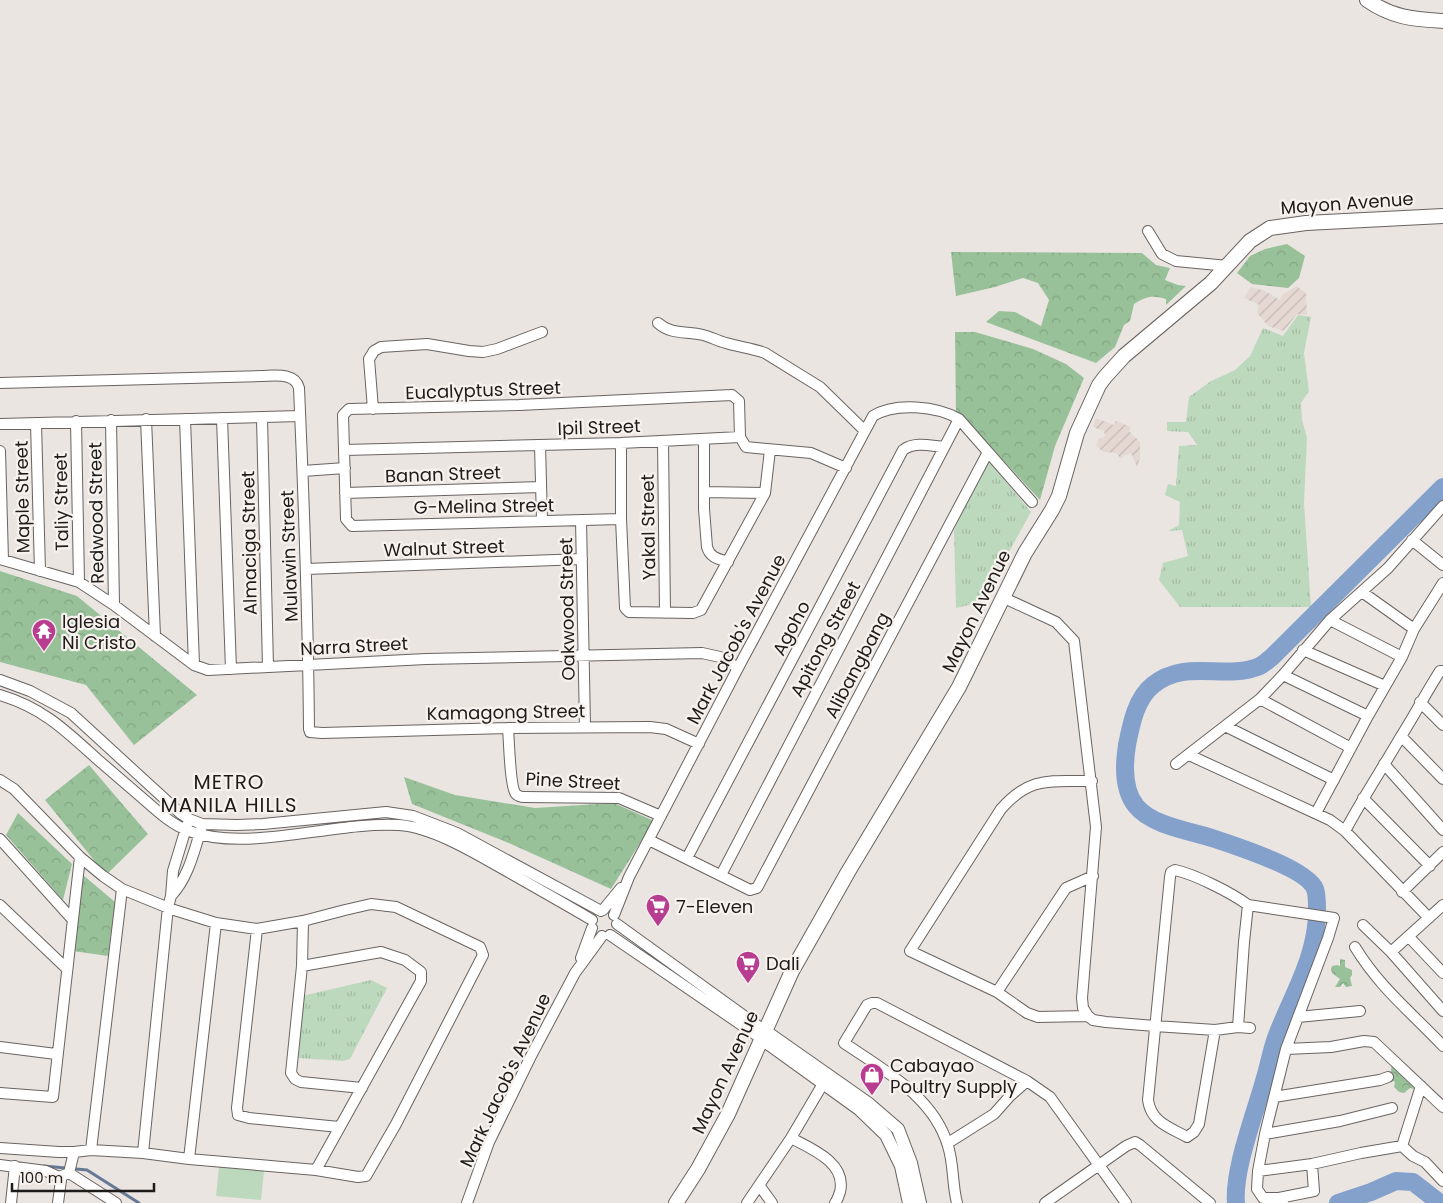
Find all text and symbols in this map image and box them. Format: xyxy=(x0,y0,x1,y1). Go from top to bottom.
street label: Mayon Avenue xyxy=(1280,186,1414,220)
street label: Eucalyptus Street xyxy=(405,375,561,405)
street label: Ipil Street xyxy=(557,413,641,441)
street label: Maple Street xyxy=(9,440,35,554)
street label: Redwood Street xyxy=(82,442,110,584)
street label: Taliy Street xyxy=(48,453,74,551)
street label: Banan Street xyxy=(385,459,501,489)
street label: Almaciga Street xyxy=(235,471,263,615)
street label: Yakal Street xyxy=(635,474,661,580)
street label: Mulawin Street xyxy=(274,490,304,622)
street label: G-Melina Street xyxy=(413,492,555,520)
street label: Walnut Street xyxy=(383,533,505,563)
street label: Oakwood Street xyxy=(553,537,581,681)
street label: Mayon Avenue xyxy=(936,546,1016,676)
street label: Mark Jacob's Avenue xyxy=(680,549,792,729)
street label: Apitong Street xyxy=(784,577,866,701)
street label: Agoho xyxy=(766,596,816,660)
street label: Alibangbang xyxy=(818,607,896,723)
place label: Iglesia Ni Cristo xyxy=(62,609,136,655)
temple icon: Iglesia Ni Cristo xyxy=(31,618,57,652)
street label: Narra Street xyxy=(299,631,409,661)
street label: Kamagong Street xyxy=(427,698,585,726)
street label: Pine Street xyxy=(525,766,621,796)
district label: METRO MANILA HILLS xyxy=(161,768,297,819)
supermarket icon: 7-Eleven xyxy=(645,893,671,927)
place label: 7-Eleven xyxy=(676,894,753,919)
supermarket icon: Dali xyxy=(735,950,761,984)
place label: Dali xyxy=(766,951,800,976)
street label: Mark Jacob's Avenue xyxy=(454,989,556,1171)
street label: Mayon Avenue xyxy=(686,1006,764,1138)
place label: Cabayao Poultry Supply xyxy=(890,1053,1017,1099)
shop icon: Cabayao Poultry Supply xyxy=(859,1062,885,1096)
scale bar xyxy=(12,1160,155,1192)
text: 100 m xyxy=(20,1167,63,1188)

